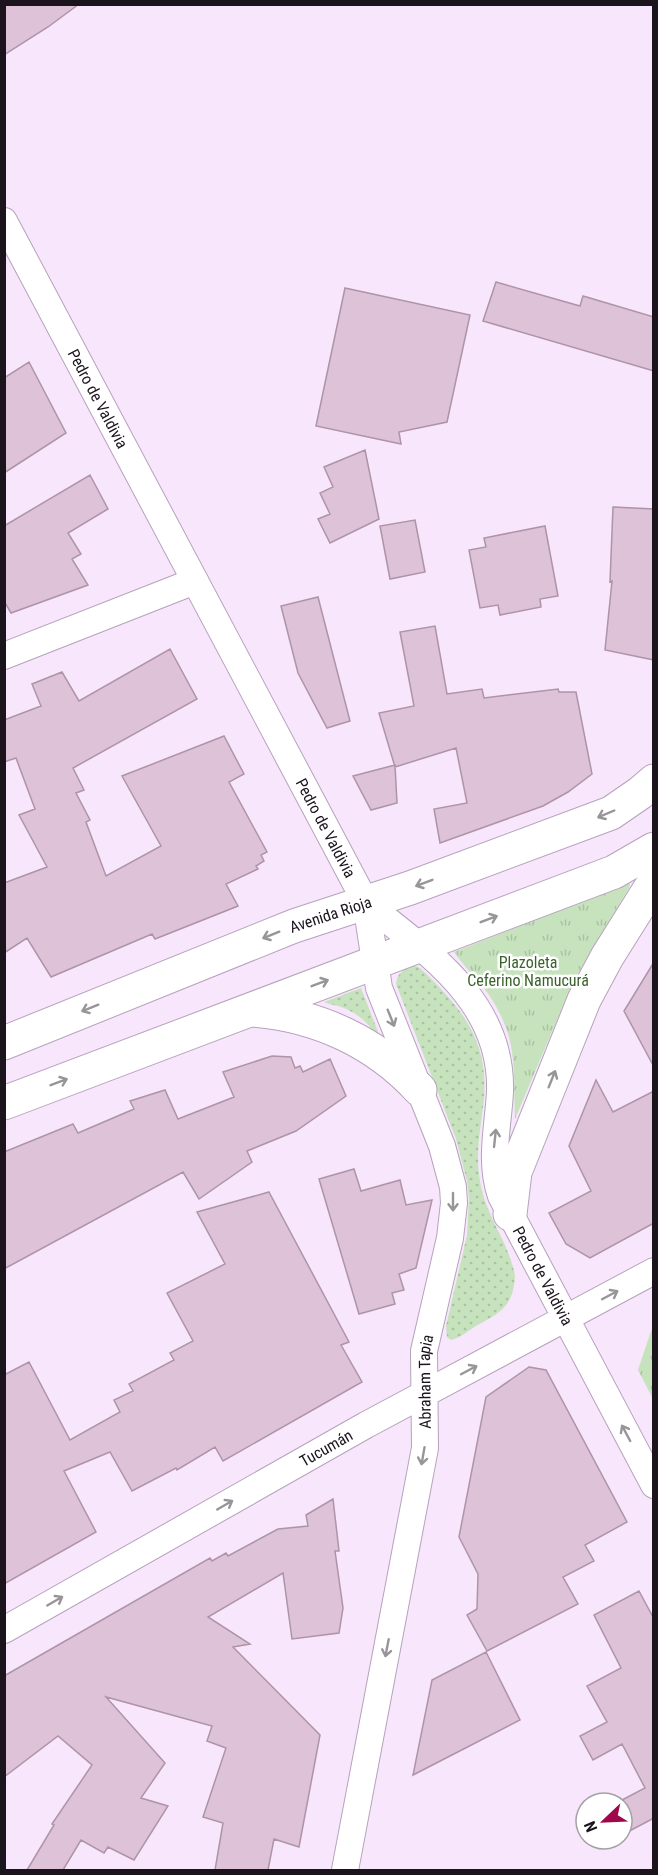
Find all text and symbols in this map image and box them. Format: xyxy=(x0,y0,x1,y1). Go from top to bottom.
street label: Pedro de Valdivia xyxy=(64,346,132,452)
street label: Pedro de Valdivia xyxy=(292,775,360,881)
one-way arrow xyxy=(597,809,615,820)
one-way arrow xyxy=(415,879,433,890)
street label: Avenida Rioja xyxy=(287,892,374,937)
one-way arrow xyxy=(479,913,498,924)
one-way arrow xyxy=(263,930,281,941)
park label: Plazoleta Ceferino Namucurá xyxy=(467,953,589,990)
one-way arrow xyxy=(310,976,329,987)
one-way arrow xyxy=(82,1003,100,1014)
one-way arrow xyxy=(386,1008,397,1027)
one-way arrow xyxy=(547,1070,558,1088)
one-way arrow xyxy=(49,1076,68,1087)
one-way arrow xyxy=(490,1128,501,1148)
one-way arrow xyxy=(447,1191,459,1211)
street label: Pedro de Valdivia xyxy=(509,1223,577,1329)
one-way arrow xyxy=(600,1289,618,1300)
street label: Abraham Tapia xyxy=(415,1333,437,1429)
one-way arrow xyxy=(460,1364,477,1376)
one-way arrow xyxy=(620,1425,632,1442)
street label: Tucumán xyxy=(296,1426,356,1471)
one-way arrow xyxy=(417,1446,428,1466)
one-way arrow xyxy=(216,1499,233,1511)
one-way arrow xyxy=(46,1595,64,1606)
one-way arrow xyxy=(381,1637,392,1657)
north arrow xyxy=(574,1791,634,1851)
text: N xyxy=(580,1818,601,1835)

